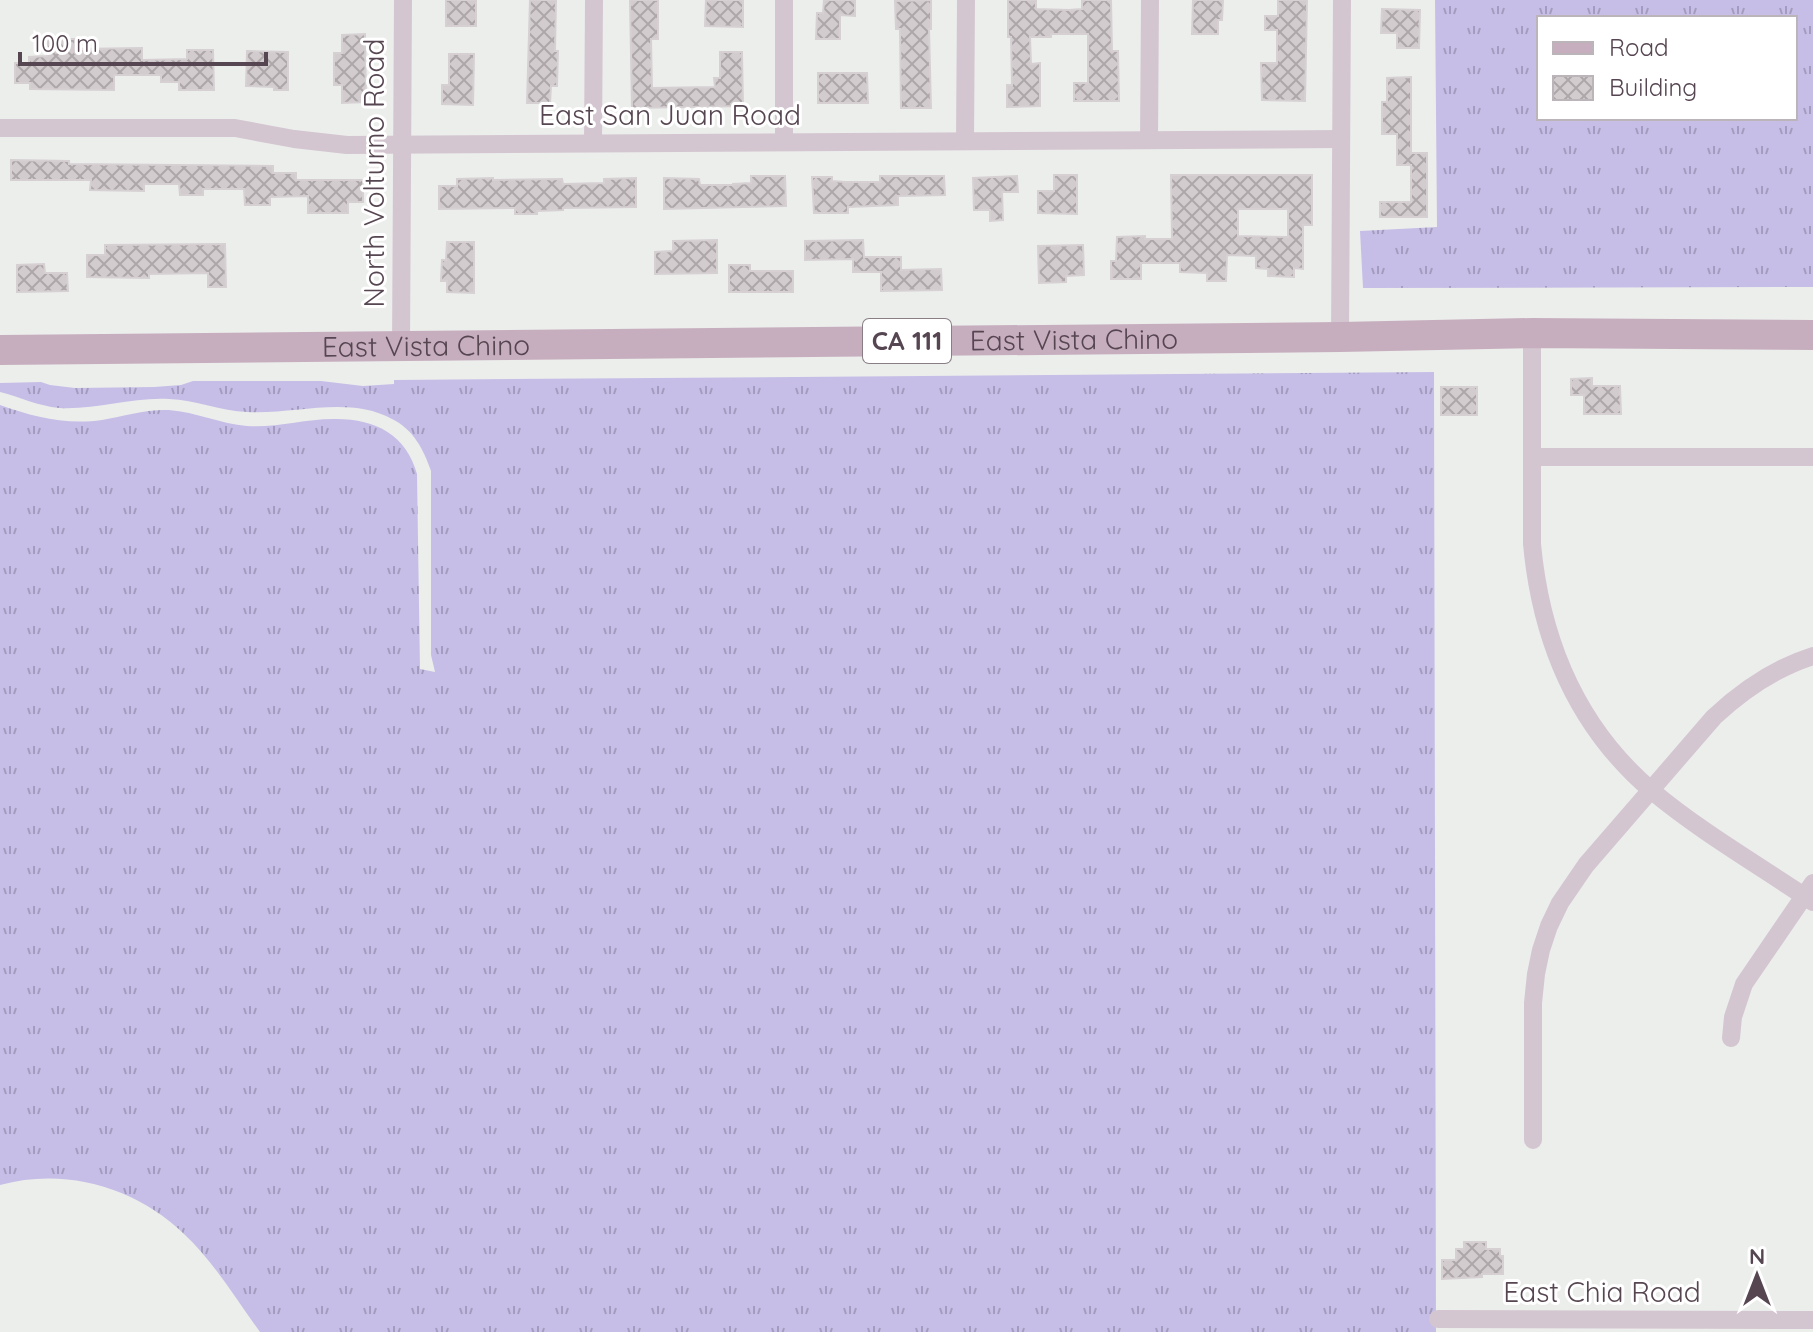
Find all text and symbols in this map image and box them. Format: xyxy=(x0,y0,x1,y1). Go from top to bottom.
scale bar xyxy=(20,16,266,66)
legend xyxy=(1537,16,1797,120)
text: 100 m xyxy=(32,28,98,58)
text: Road xyxy=(1609,32,1669,62)
street label: North Volturno Road xyxy=(356,39,391,307)
text: Building xyxy=(1609,72,1697,102)
street label: East San Juan Road xyxy=(539,97,801,132)
road number: CA 111 xyxy=(863,319,951,363)
street label: East Vista Chino xyxy=(970,321,1178,358)
street label: East Vista Chino xyxy=(322,327,530,364)
north arrow xyxy=(1717,1236,1797,1316)
text: N xyxy=(1749,1242,1765,1270)
street label: East Chia Road xyxy=(1503,1274,1701,1309)

